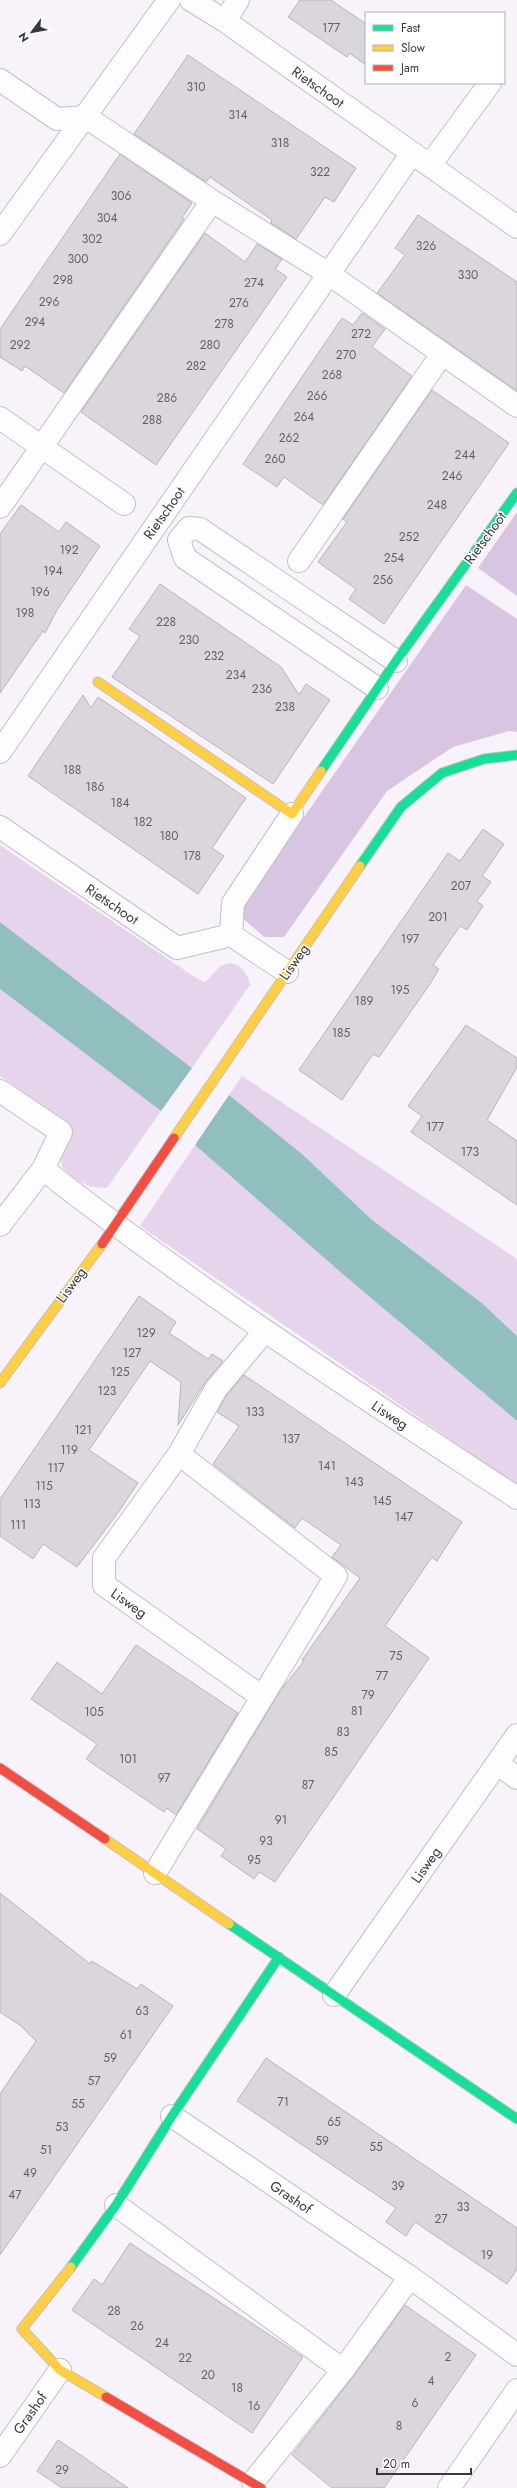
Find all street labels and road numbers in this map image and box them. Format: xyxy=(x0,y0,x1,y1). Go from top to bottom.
street label: Rietschoot xyxy=(288,61,349,113)
street label: Rietschoot xyxy=(138,482,190,543)
street label: Rietschoot xyxy=(459,507,511,568)
street label: Rietschoot xyxy=(81,879,143,930)
street label: Lisweg xyxy=(274,940,314,984)
street label: Lisweg xyxy=(51,1263,91,1307)
street label: Lisweg xyxy=(368,1396,412,1434)
street label: Lisweg xyxy=(107,1583,151,1623)
street label: Lisweg xyxy=(406,1843,446,1887)
street label: Grashof xyxy=(266,2176,317,2219)
street label: Grashof xyxy=(8,2387,52,2438)

